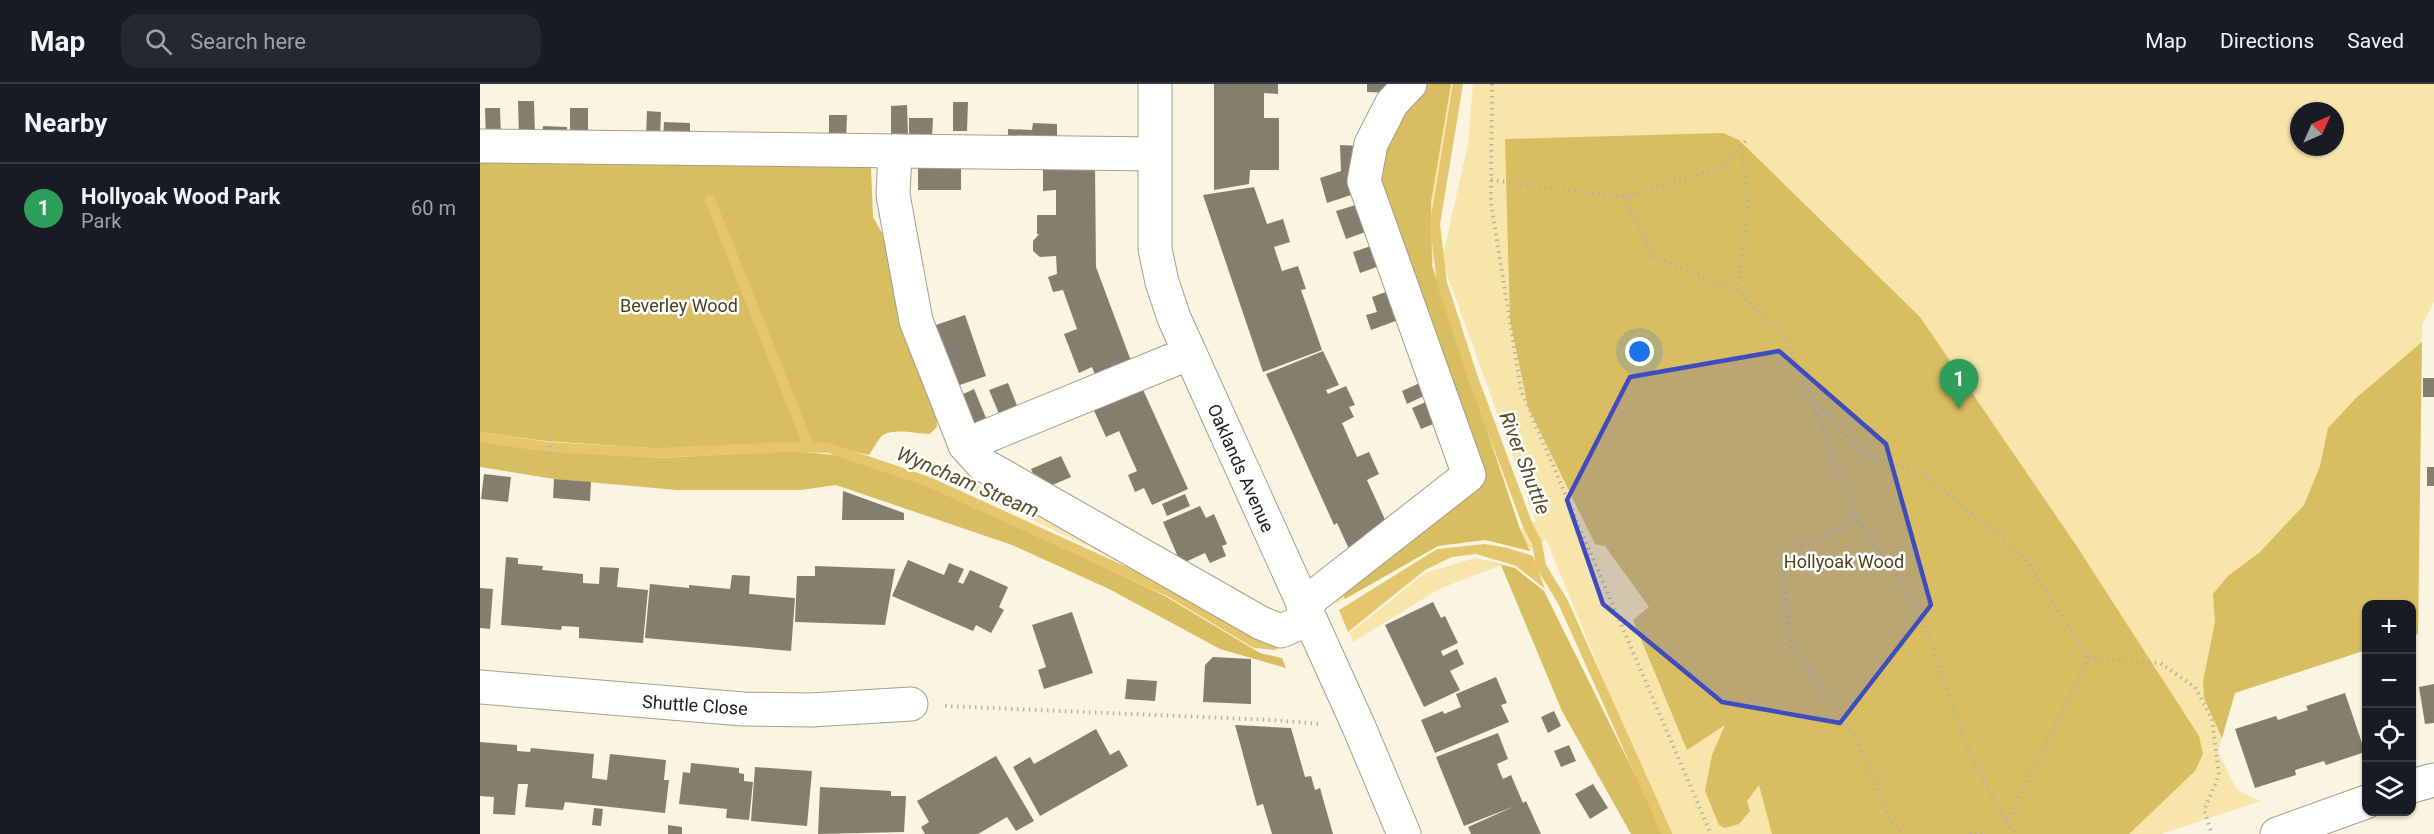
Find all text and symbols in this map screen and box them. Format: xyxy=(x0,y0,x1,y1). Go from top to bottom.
search box xyxy=(121,14,541,68)
text: Map xyxy=(30,25,85,58)
icon: search xyxy=(142,25,175,58)
text: Search here xyxy=(190,29,306,54)
text: Map xyxy=(2145,29,2187,53)
text: Directions xyxy=(2220,29,2314,53)
text: Saved xyxy=(2347,29,2404,53)
north arrow xyxy=(2290,102,2344,156)
text: Nearby xyxy=(24,108,107,138)
text: Hollyoak Wood Park xyxy=(81,184,280,209)
text: 1 xyxy=(38,196,49,220)
text: 60 m xyxy=(411,196,456,220)
text: Park xyxy=(81,209,121,233)
park label: Beverley Wood xyxy=(620,295,738,316)
your location xyxy=(1625,337,1654,366)
pin: 1 xyxy=(1940,360,1978,409)
street label: Oaklands Avenue xyxy=(1203,401,1279,535)
water label: River Shuttle xyxy=(1494,408,1556,518)
water label: Wyncham Stream xyxy=(893,441,1043,523)
park label: Hollyoak Wood xyxy=(1784,551,1904,572)
map controls xyxy=(2362,600,2416,816)
button: + xyxy=(2362,600,2416,654)
button: − xyxy=(2362,654,2416,708)
street label: Shuttle Close xyxy=(641,691,749,719)
button: locate xyxy=(2362,708,2416,762)
button: layers xyxy=(2362,762,2416,816)

